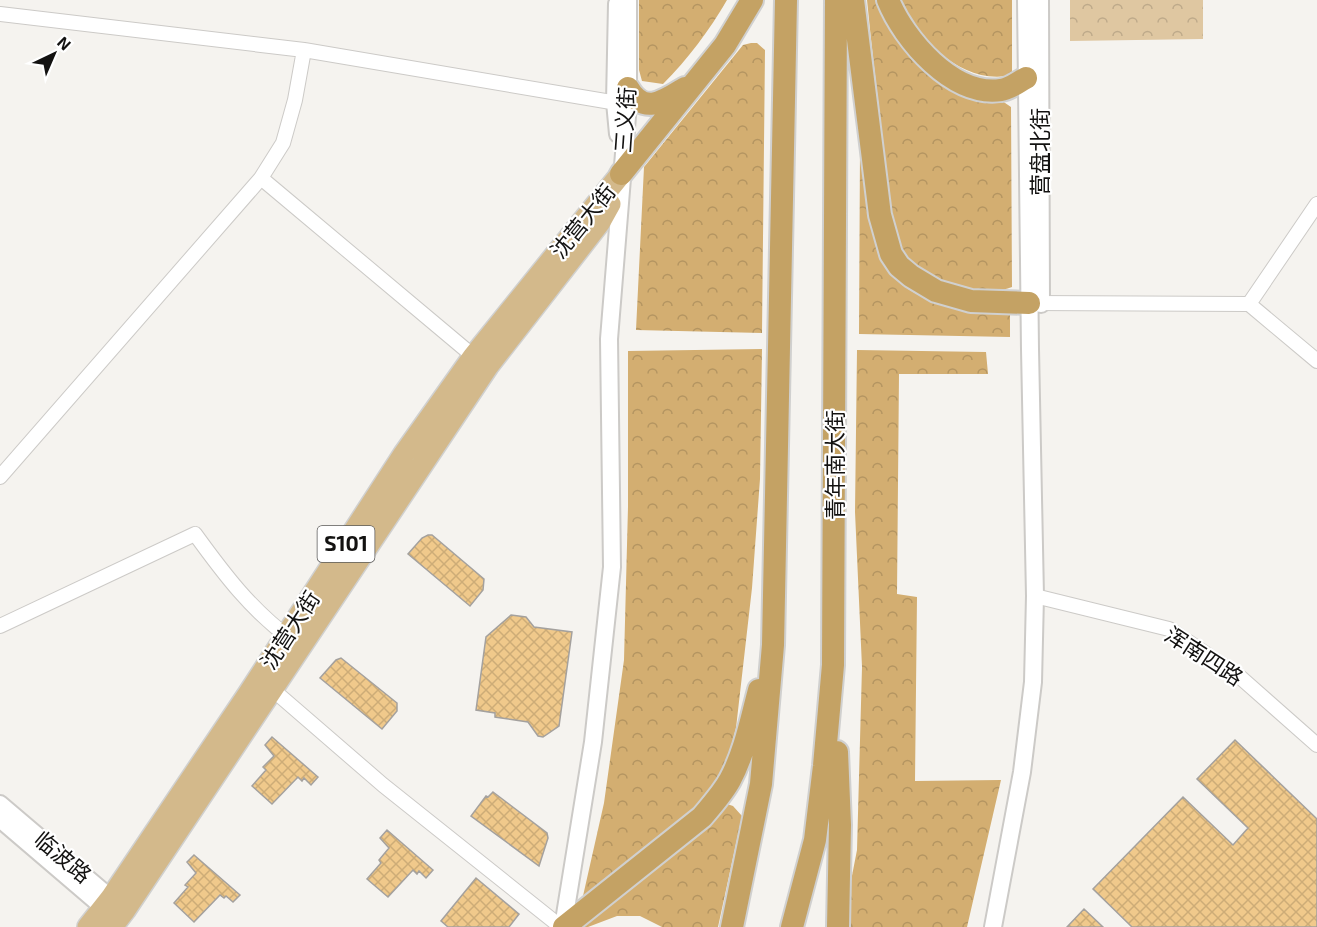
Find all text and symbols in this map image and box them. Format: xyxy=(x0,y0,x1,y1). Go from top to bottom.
north arrow xyxy=(24,24,84,84)
text: N xyxy=(54,32,76,54)
street label: 三义街 xyxy=(609,86,639,154)
street label: 营盘北街 xyxy=(1026,108,1052,196)
street label: 沈营大街 xyxy=(544,178,620,263)
street label: 青年南大街 xyxy=(821,410,847,520)
road number: S101 xyxy=(318,526,374,562)
street label: 沈营大街 xyxy=(254,585,324,673)
street label: 浑南四路 xyxy=(1161,620,1249,690)
street label: 临波路 xyxy=(30,825,97,887)

